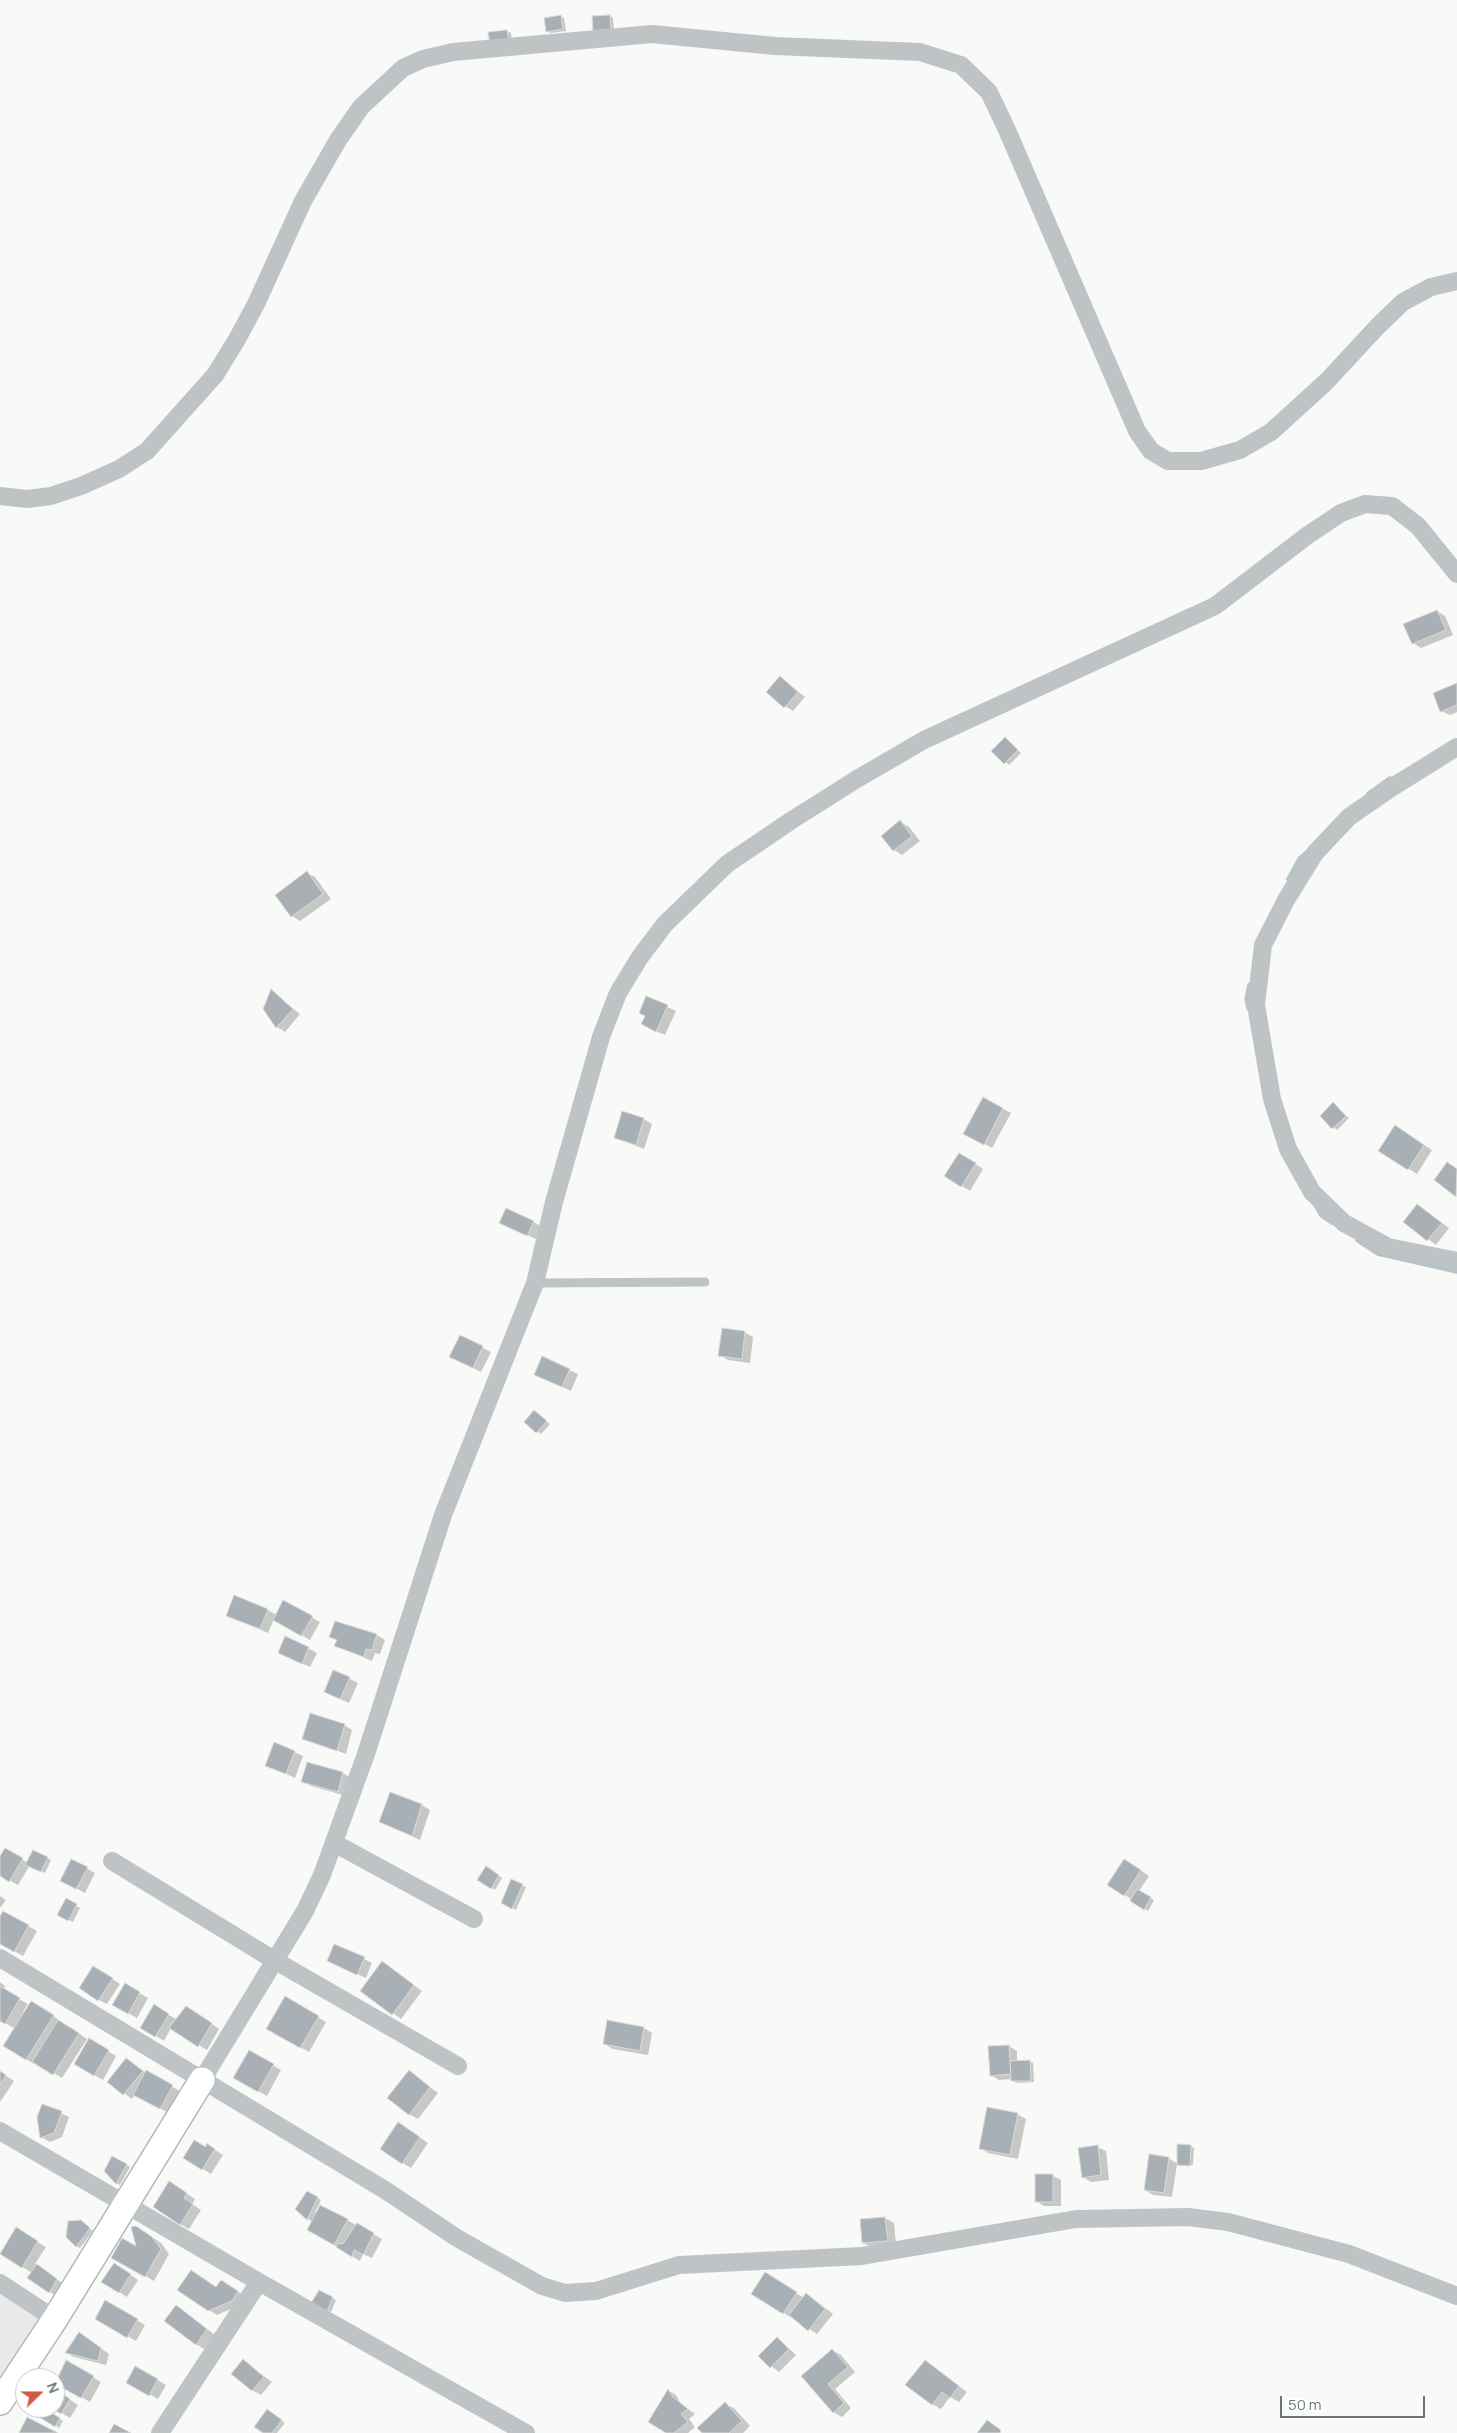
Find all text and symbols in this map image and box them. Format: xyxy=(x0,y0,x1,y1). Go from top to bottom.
north arrow xyxy=(15,2368,65,2418)
text: N xyxy=(43,2379,64,2396)
scale bar xyxy=(1282,2386,1427,2418)
text: 50 m xyxy=(1288,2394,1322,2415)

